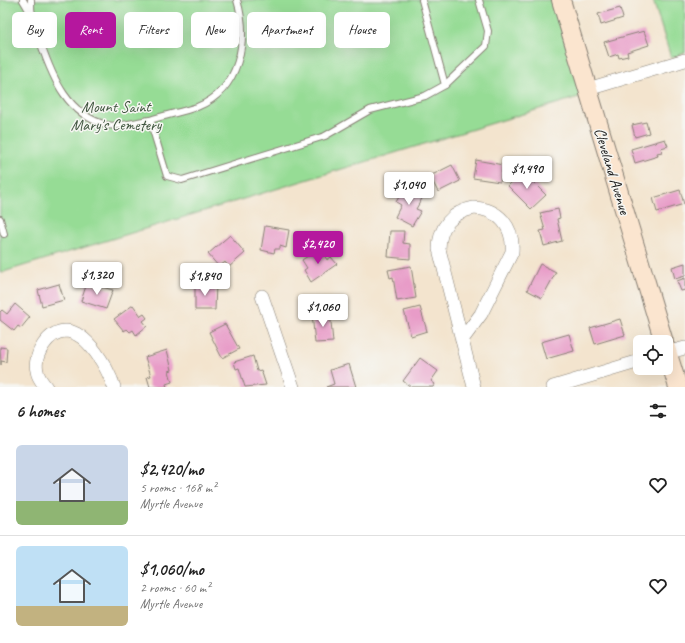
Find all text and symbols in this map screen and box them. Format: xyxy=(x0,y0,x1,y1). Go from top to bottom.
chip: Buy xyxy=(12,12,57,48)
chip: Rent xyxy=(65,12,116,48)
chip: Filters xyxy=(124,12,183,48)
chip: New xyxy=(191,12,239,48)
chip: Apartment xyxy=(247,12,326,48)
chip: House xyxy=(334,12,390,48)
park label: Mount Saint Mary's Cemetery xyxy=(71,97,163,135)
street label: Cleveland Avenue xyxy=(589,125,635,218)
pin: $1,490 xyxy=(494,156,560,190)
text: $1,490 xyxy=(511,161,543,177)
pin: $1,040 xyxy=(376,172,442,206)
text: $1,040 xyxy=(393,177,425,193)
pin: $2,420 xyxy=(285,231,351,265)
text: $2,420 xyxy=(302,236,334,252)
pin: $1,320 xyxy=(64,262,130,296)
pin: $1,840 xyxy=(172,263,238,297)
text: $1,320 xyxy=(81,267,113,283)
text: $1,840 xyxy=(189,268,221,284)
pin: $1,060 xyxy=(290,294,356,328)
text: $1,060 xyxy=(307,299,339,315)
map controls xyxy=(633,335,673,375)
button: locate xyxy=(633,335,673,375)
icon: filters xyxy=(647,400,669,422)
text: 6 homes xyxy=(16,401,64,422)
text: $2,420/mo xyxy=(140,459,203,480)
icon: home xyxy=(48,461,96,509)
icon: heart xyxy=(647,474,669,496)
text: 5 rooms · 168 m² xyxy=(140,480,216,496)
text: Myrtle Avenue xyxy=(140,496,202,512)
text: $1,060/mo xyxy=(140,559,204,580)
icon: home xyxy=(48,562,96,610)
icon: heart xyxy=(647,575,669,597)
text: 2 rooms · 60 m² xyxy=(140,580,210,596)
text: Myrtle Avenue xyxy=(140,596,202,612)

